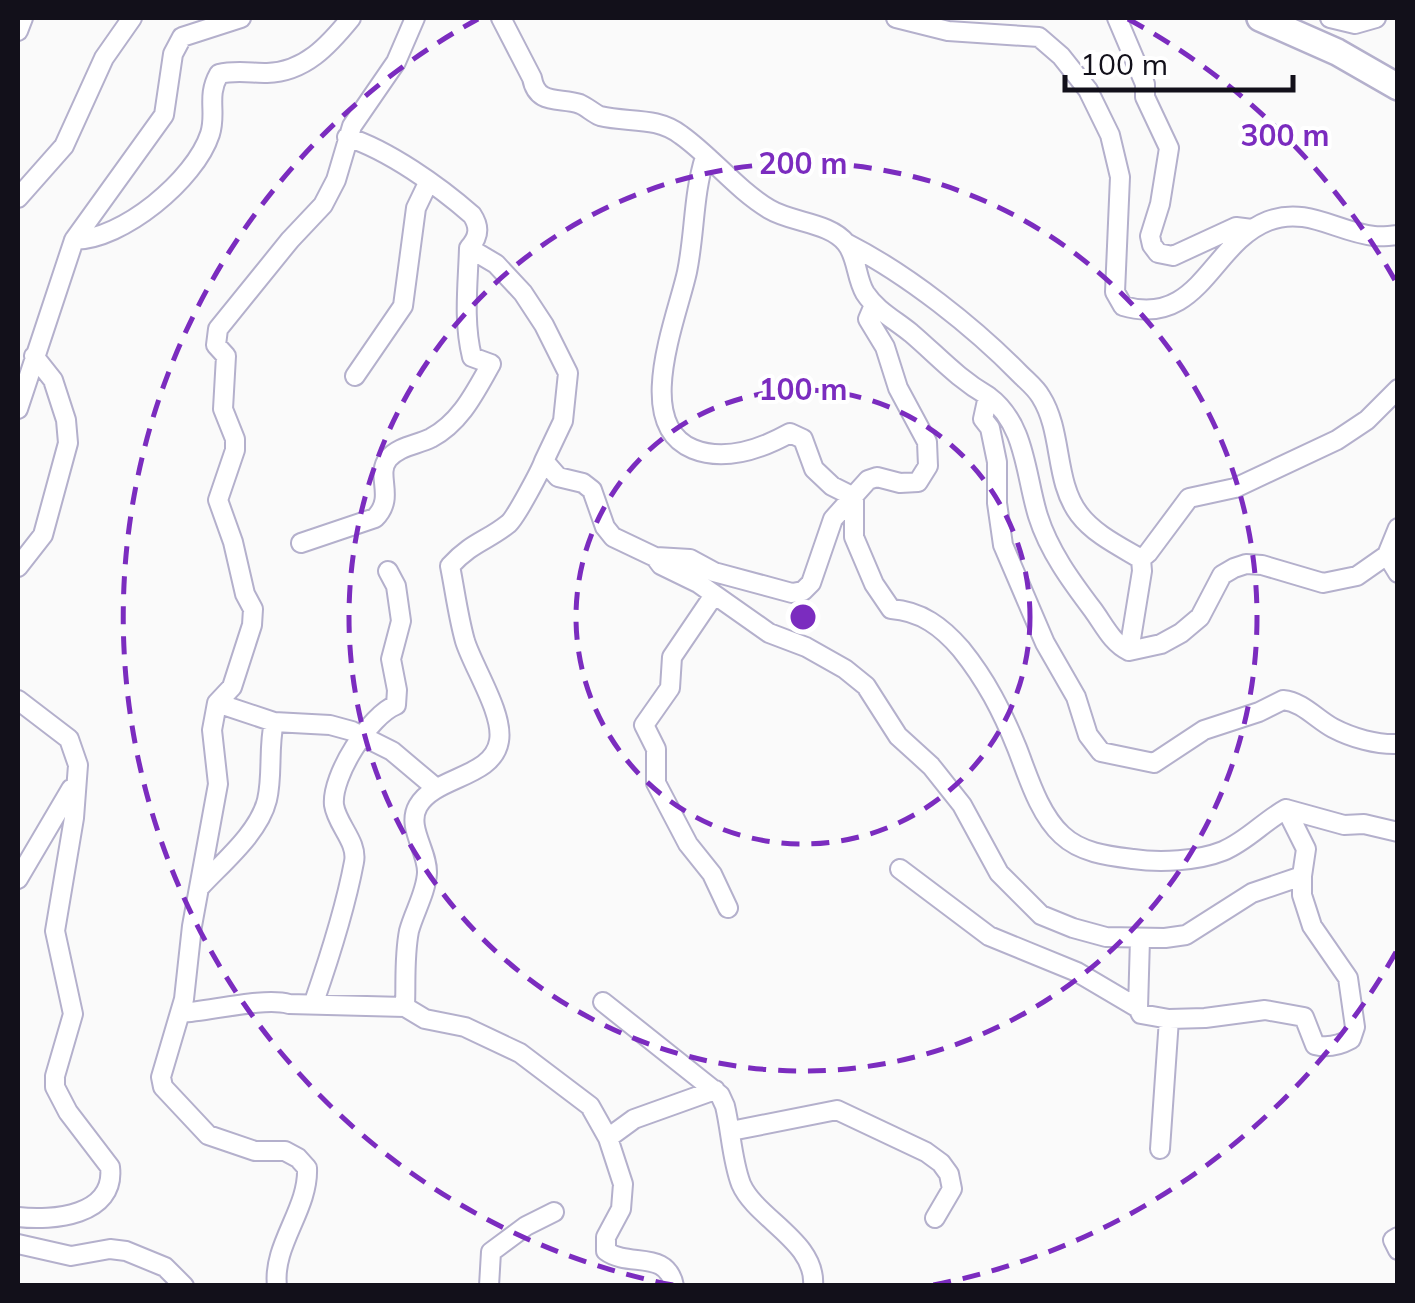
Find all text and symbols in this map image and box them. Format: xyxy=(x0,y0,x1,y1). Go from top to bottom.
scale bar xyxy=(1065,30,1292,92)
text: 100 m xyxy=(1080,45,1168,83)
text: 300 m xyxy=(1240,116,1330,154)
text: 200 m xyxy=(758,144,848,182)
text: 100 m xyxy=(758,370,848,408)
centre of rings xyxy=(785,599,821,635)

